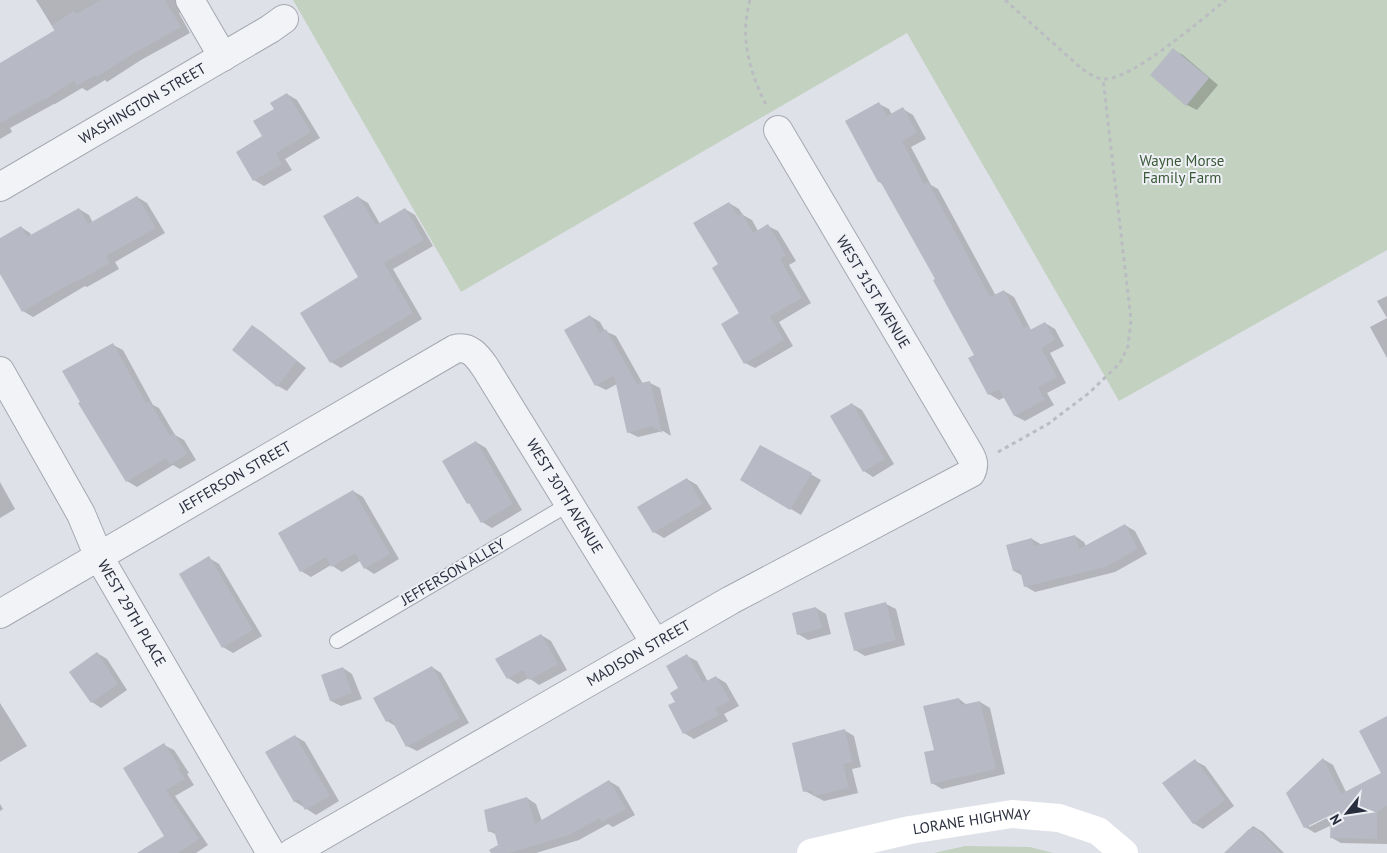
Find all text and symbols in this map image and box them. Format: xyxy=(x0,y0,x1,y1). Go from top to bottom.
street label: WASHINGTON STREET xyxy=(75,58,210,148)
park label: Wayne Morse Family Farm xyxy=(1139,151,1225,187)
street label: WEST 31ST AVENUE xyxy=(832,232,915,352)
street label: WEST 30TH AVENUE xyxy=(522,435,607,557)
street label: JEFFERSON STREET xyxy=(174,436,295,517)
street label: JEFFERSON ALLEY xyxy=(396,534,509,610)
street label: WEST 29TH PLACE xyxy=(94,556,171,670)
street label: MADISON STREET xyxy=(583,615,694,690)
north arrow xyxy=(1322,788,1372,838)
street label: LORANE HIGHWAY xyxy=(912,804,1032,838)
text: N xyxy=(1326,811,1346,828)

